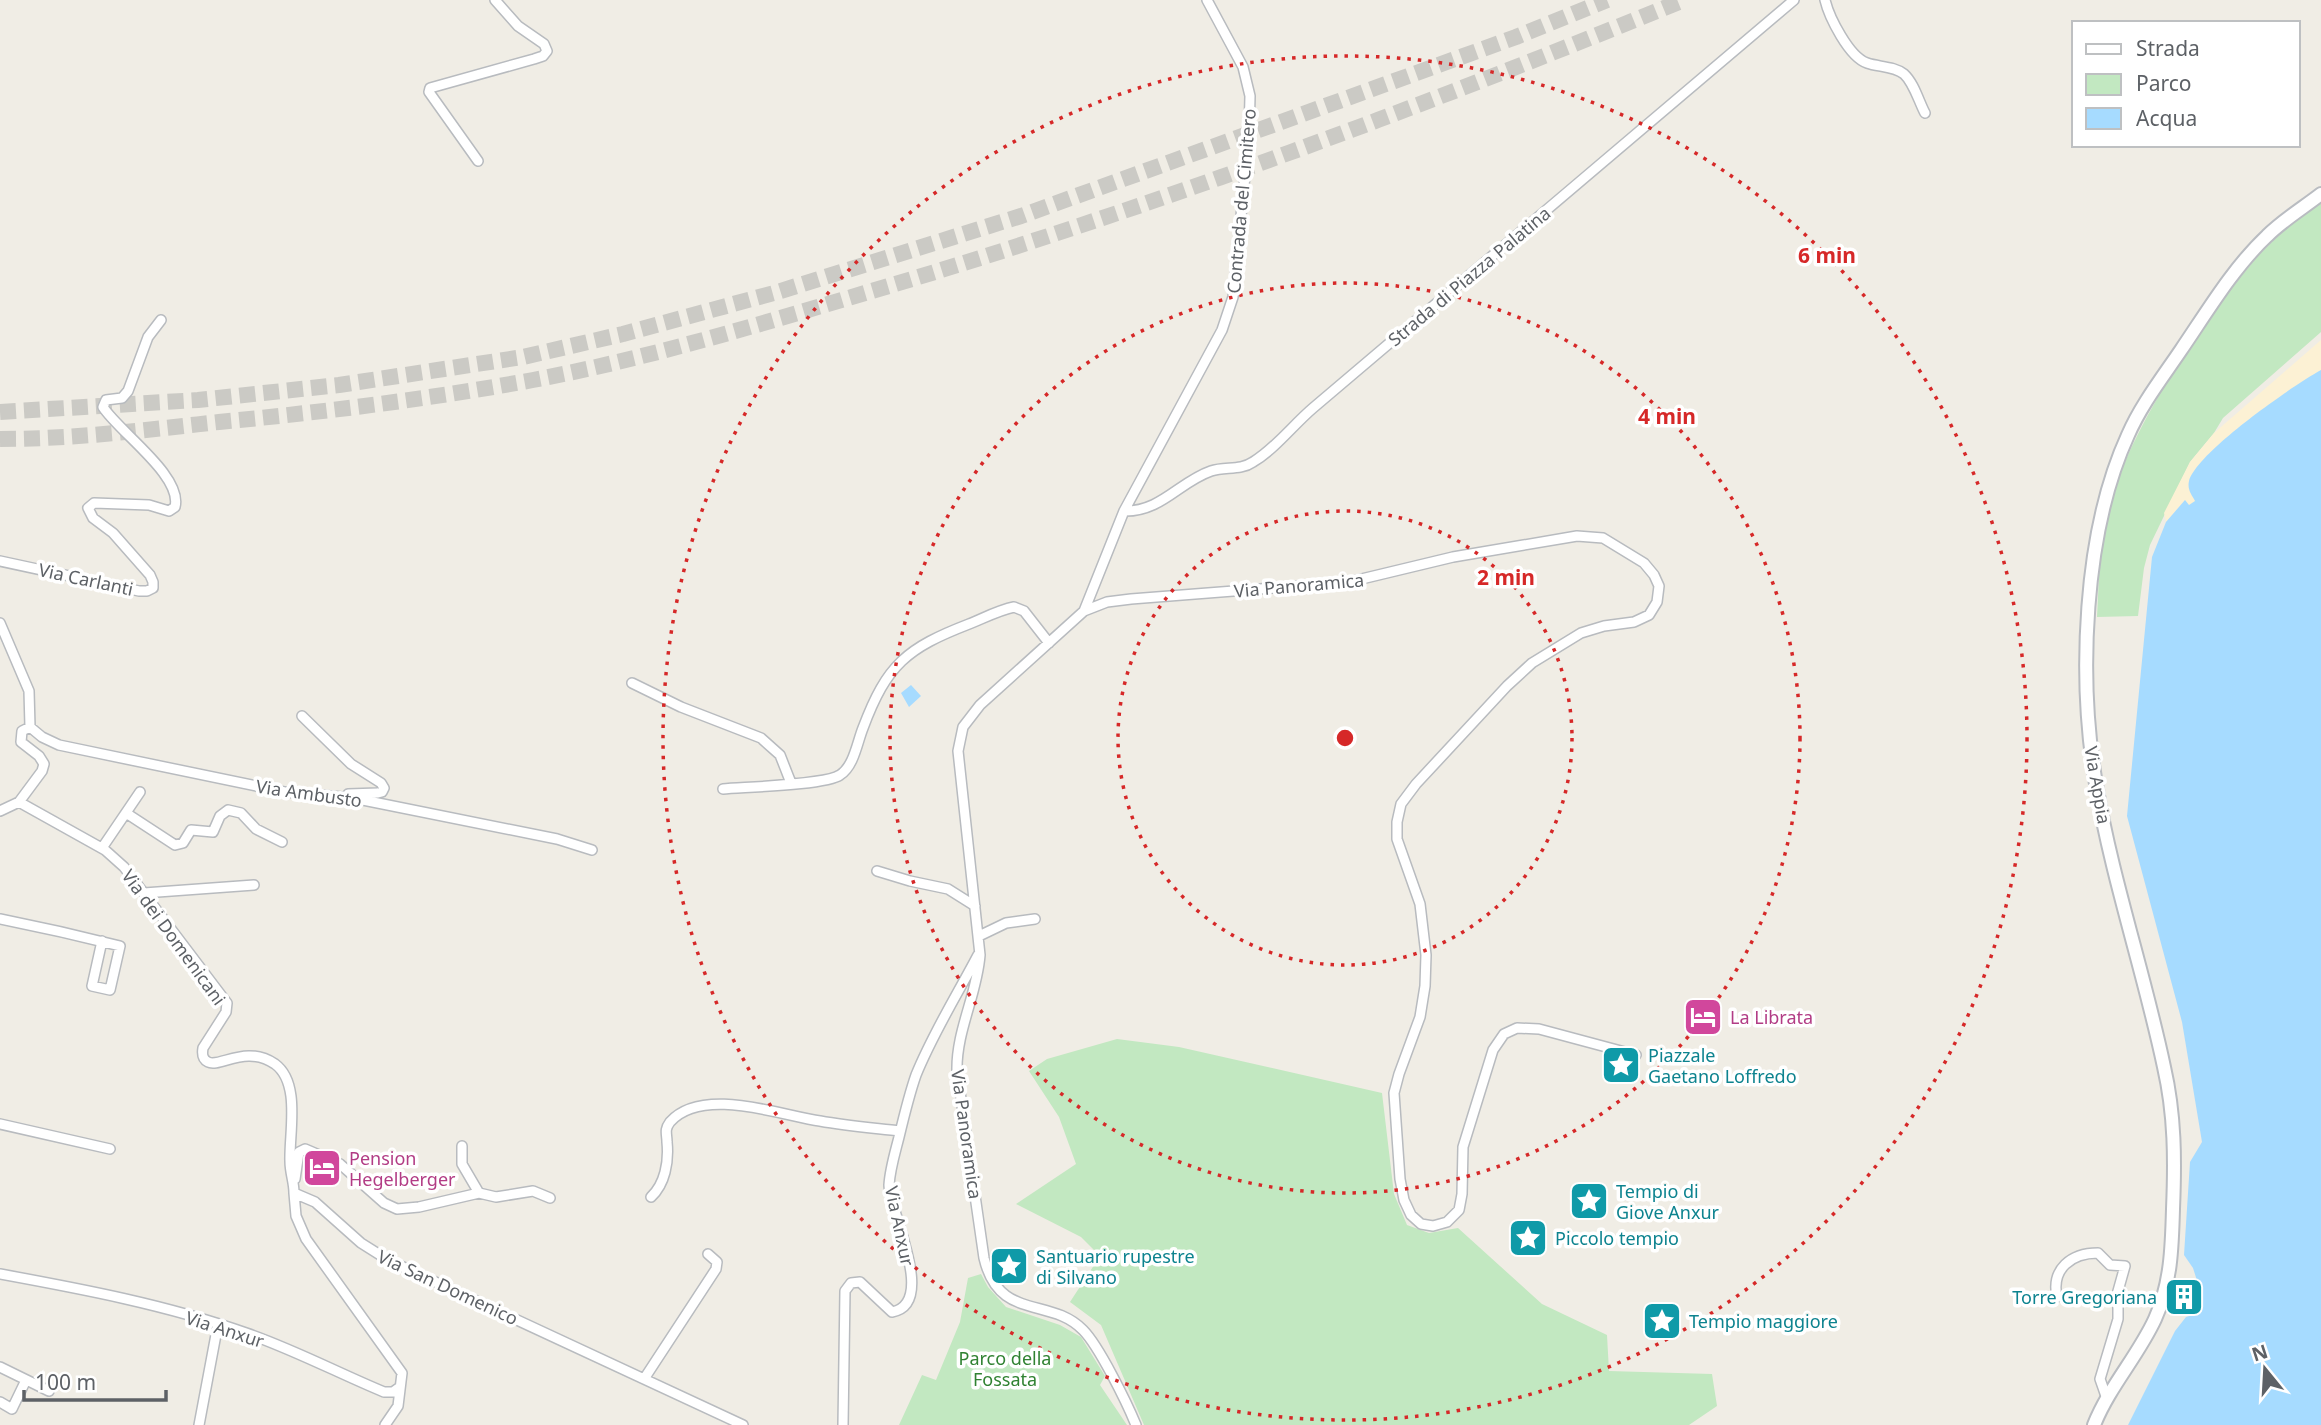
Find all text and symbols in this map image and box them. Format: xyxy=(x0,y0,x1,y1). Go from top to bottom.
legend xyxy=(2072,21,2300,147)
text: Strada xyxy=(2136,34,2200,62)
text: Parco xyxy=(2136,69,2192,97)
text: Acqua xyxy=(2136,104,2197,132)
street label: Contrada del Cimitero xyxy=(1221,108,1261,294)
street label: Strada di Piazza Palatina xyxy=(1383,201,1555,351)
text: 6 min xyxy=(1798,241,1856,269)
text: 4 min xyxy=(1638,402,1696,430)
street label: Via Carlanti xyxy=(36,557,136,601)
text: 2 min xyxy=(1477,563,1535,591)
street label: Via Panoramica xyxy=(1233,567,1365,603)
centre of rings xyxy=(1333,726,1357,750)
street label: Via Appia xyxy=(2079,744,2117,826)
street label: Via Ambusto xyxy=(254,774,364,812)
street label: Via dei Domenicani xyxy=(117,864,231,1010)
hotel icon: La Librata xyxy=(1682,996,1724,1038)
place label: La Librata xyxy=(1730,1005,1813,1029)
place label: Piazzale Gaetano Loffredo xyxy=(1648,1043,1797,1088)
place icon: Piazzale Gaetano Loffredo xyxy=(1600,1044,1642,1086)
street label: Via Panoramica xyxy=(946,1068,988,1200)
place label: Pension Hegelberger xyxy=(349,1146,456,1191)
hotel icon: Pension Hegelberger xyxy=(301,1147,343,1189)
place label: Tempio di Giove Anxur xyxy=(1616,1179,1720,1224)
place icon: Tempio di Giove Anxur xyxy=(1568,1180,1610,1222)
street label: Via Anxur xyxy=(880,1184,920,1269)
place icon: Piccolo tempio xyxy=(1507,1217,1549,1259)
place label: Piccolo tempio xyxy=(1555,1226,1679,1250)
street label: Via San Domenico xyxy=(374,1244,522,1330)
place label: Santuario rupestre di Silvano xyxy=(1036,1244,1195,1289)
place icon: Santuario rupestre di Silvano xyxy=(988,1245,1030,1287)
building icon: Torre Gregoriana xyxy=(2163,1276,2205,1318)
place label: Torre Gregoriana xyxy=(2012,1285,2157,1309)
place icon: Tempio maggiore xyxy=(1641,1300,1683,1342)
street label: Via Anxur xyxy=(183,1305,268,1353)
place label: Tempio maggiore xyxy=(1689,1309,1838,1333)
north arrow xyxy=(2230,1334,2300,1404)
text: N xyxy=(2248,1338,2271,1368)
park label: Parco della Fossata xyxy=(959,1346,1051,1391)
scale bar xyxy=(24,1358,166,1402)
text: 100 m xyxy=(35,1368,96,1396)

